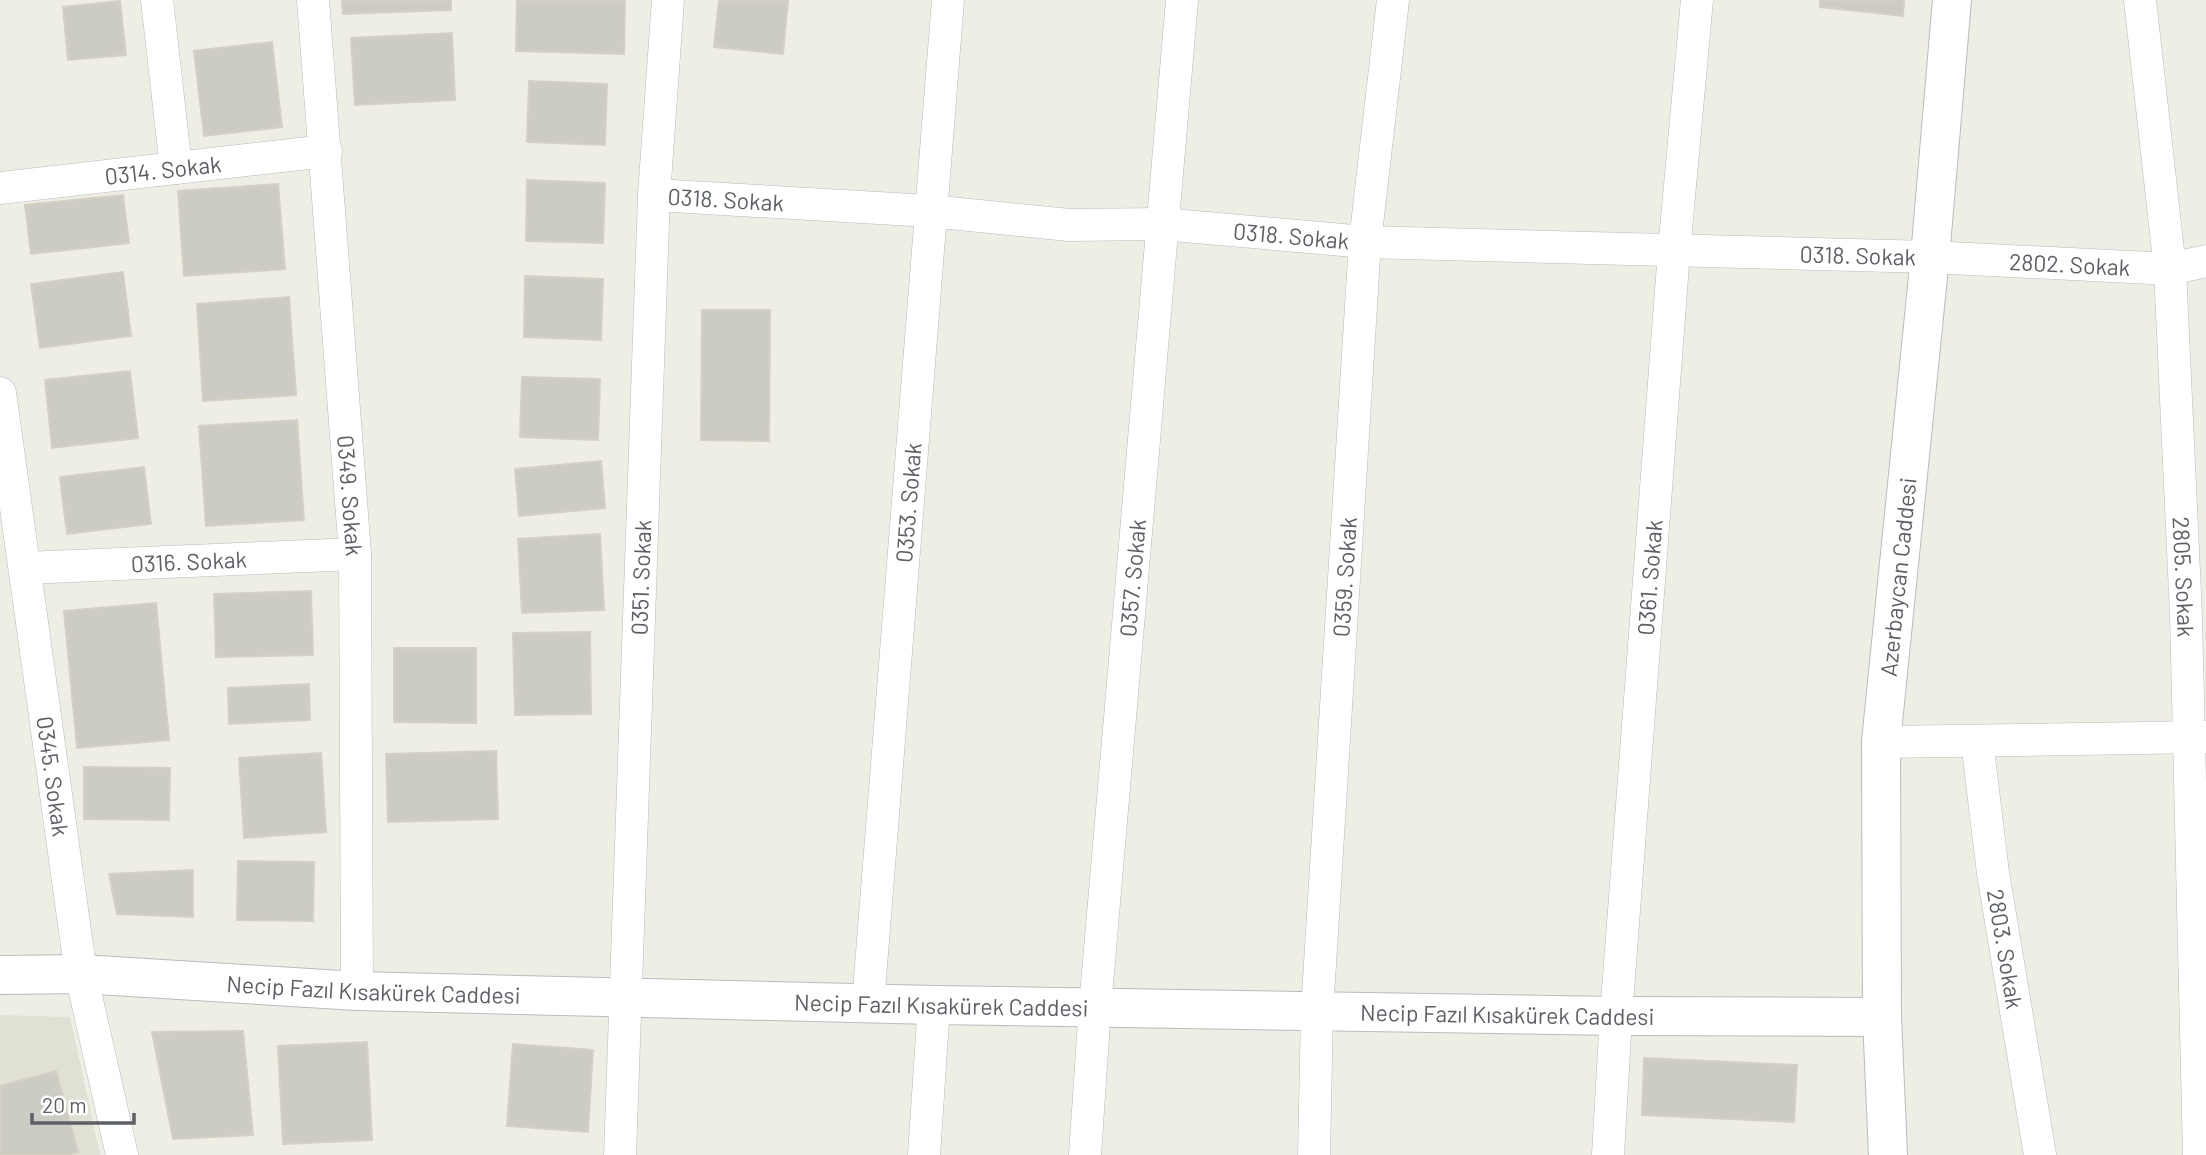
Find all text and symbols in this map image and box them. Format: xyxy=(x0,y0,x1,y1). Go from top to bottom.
street label: 0314. Sokak xyxy=(103,149,223,190)
street label: 0318. Sokak xyxy=(667,182,785,217)
street label: 0318. Sokak xyxy=(1232,216,1351,255)
street label: 0318. Sokak xyxy=(1799,240,1916,271)
street label: 2802. Sokak xyxy=(2008,247,2131,281)
street label: 0349. Sokak xyxy=(332,434,369,557)
street label: 0353. Sokak xyxy=(889,442,927,564)
street label: Azerbaycan Caddesi xyxy=(1874,476,1922,678)
street label: 0359. Sokak xyxy=(1326,516,1362,638)
street label: 2805. Sokak xyxy=(2167,516,2201,638)
street label: 0357. Sokak xyxy=(1113,518,1151,638)
street label: 0351. Sokak xyxy=(624,519,656,636)
street label: 0361. Sokak xyxy=(1631,519,1668,636)
street label: 0316. Sokak xyxy=(130,545,248,577)
street label: 0345. Sokak xyxy=(31,714,76,838)
street label: 2803. Sokak xyxy=(1982,887,2029,1011)
street label: Necip Fazıl Kısakürek Caddesi xyxy=(226,969,521,1009)
street label: Necip Fazıl Kısakürek Caddesi xyxy=(794,988,1089,1021)
street label: Necip Fazıl Kısakürek Caddesi xyxy=(1360,998,1654,1030)
scale bar xyxy=(32,1082,133,1126)
text: 20 m xyxy=(42,1092,87,1117)

